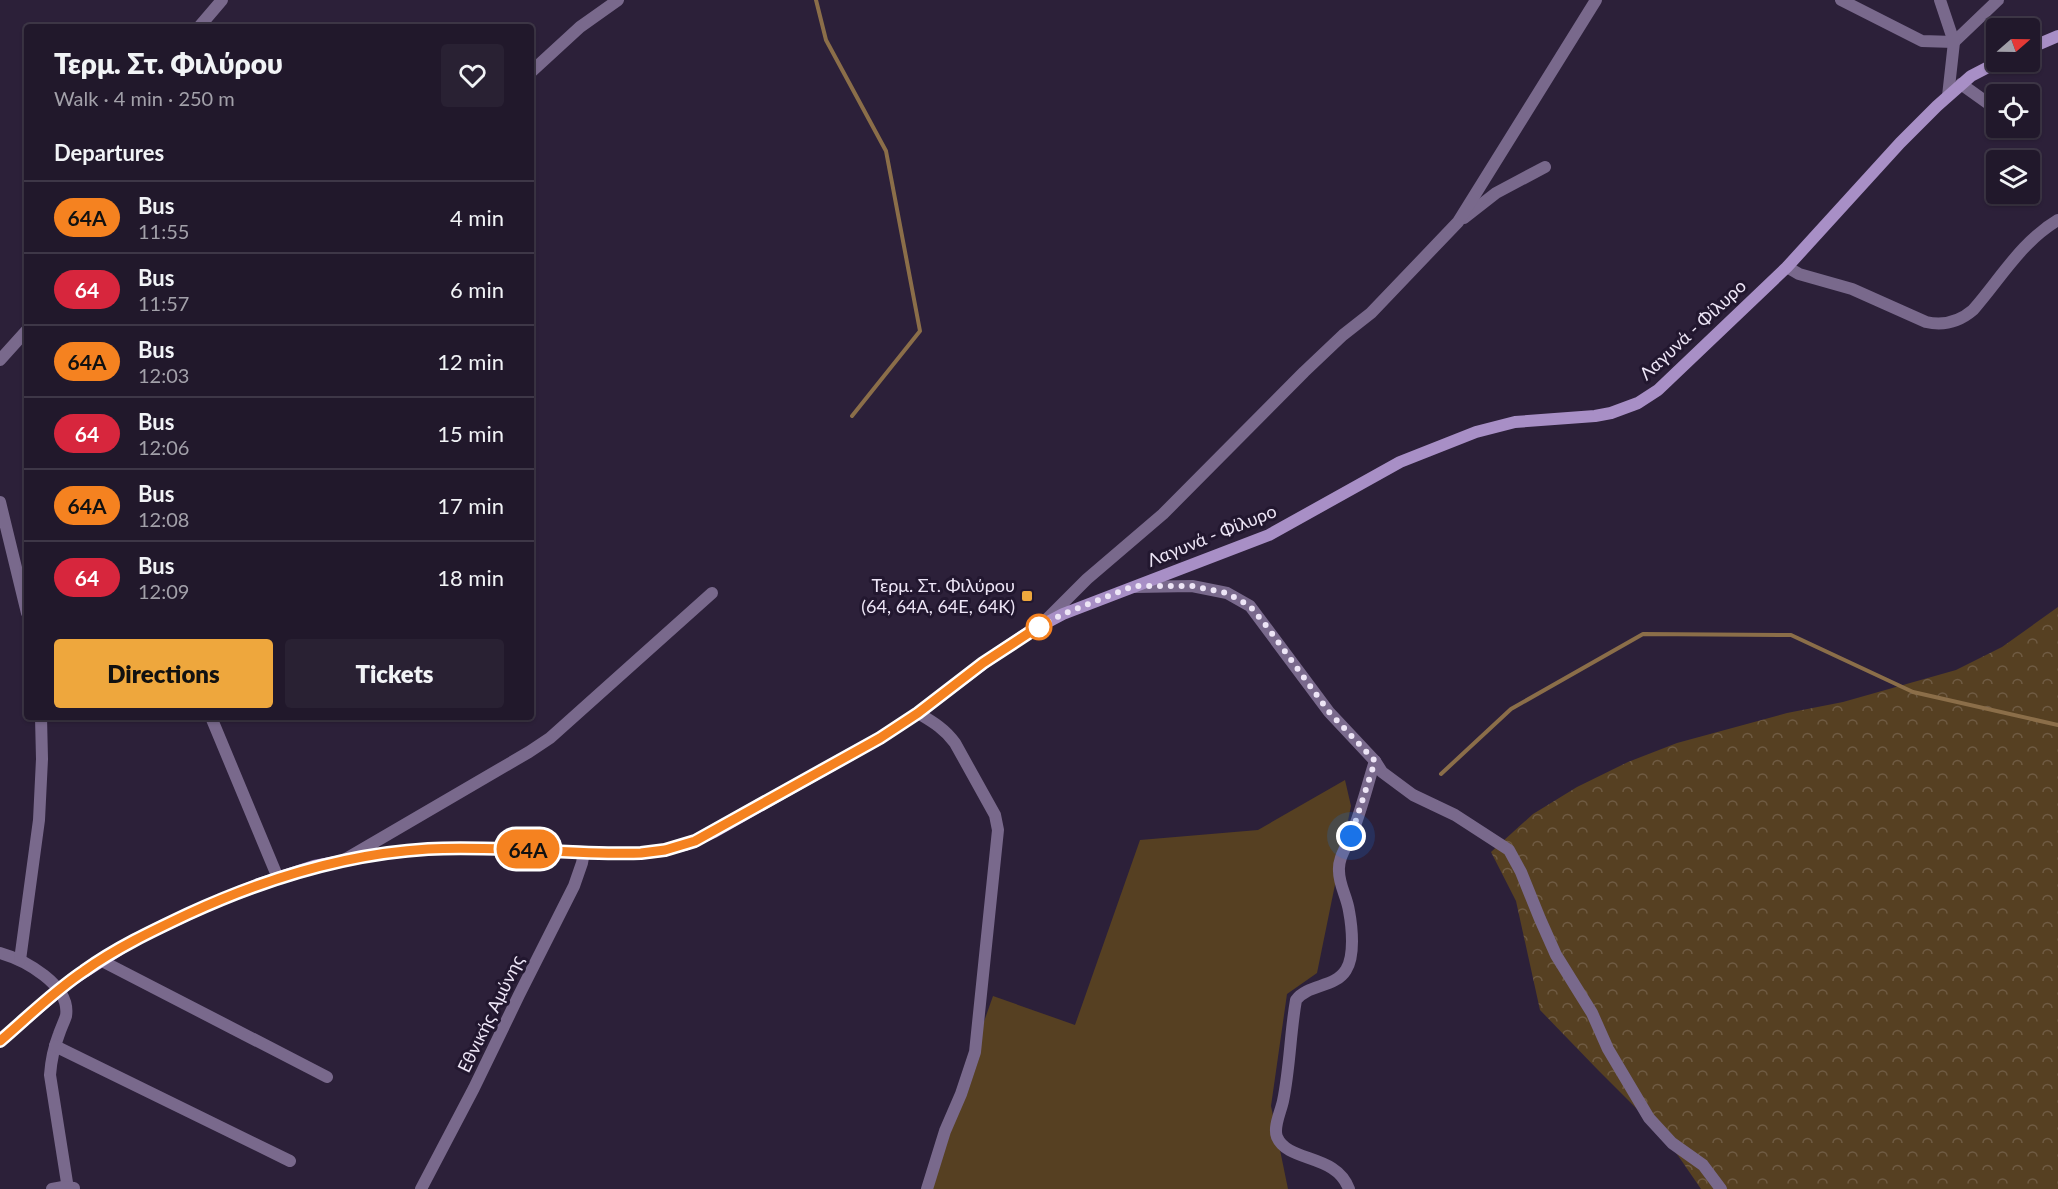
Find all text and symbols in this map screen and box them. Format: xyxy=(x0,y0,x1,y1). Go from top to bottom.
north arrow xyxy=(1986,18,2040,72)
map controls xyxy=(1986,18,2040,204)
button: heart xyxy=(441,44,504,107)
text: Τερμ. Στ. Φιλύρου xyxy=(54,46,283,80)
button: locate xyxy=(1986,84,2040,138)
text: Walk · 4 min · 250 m xyxy=(54,86,235,110)
text: Departures xyxy=(54,139,164,166)
button: layers xyxy=(1986,150,2040,204)
text: Bus xyxy=(138,192,174,219)
text: 4 min xyxy=(450,204,504,231)
text: 64Α xyxy=(68,205,106,230)
text: 11:55 xyxy=(138,219,189,243)
text: Bus xyxy=(138,264,174,291)
street label: Λαγυνά - Φίλυρο xyxy=(1635,274,1750,384)
text: 6 min xyxy=(450,276,504,303)
text: 64 xyxy=(75,277,99,302)
text: 11:57 xyxy=(138,291,189,315)
text: Bus xyxy=(138,336,174,363)
text: 12 min xyxy=(437,348,504,375)
text: 64Α xyxy=(68,349,106,374)
text: 12:03 xyxy=(138,363,189,387)
text: Bus xyxy=(138,408,174,435)
text: 15 min xyxy=(437,420,504,447)
text: 64 xyxy=(75,421,99,446)
text: 12:06 xyxy=(138,435,189,459)
text: Bus xyxy=(138,480,174,507)
text: 17 min xyxy=(437,492,504,519)
text: 64Α xyxy=(68,493,106,518)
street label: Λαγυνά - Φίλυρο xyxy=(1144,499,1279,571)
text: 12:08 xyxy=(138,507,189,531)
text: Bus xyxy=(138,552,174,579)
text: 18 min xyxy=(437,564,504,591)
text: 64 xyxy=(75,565,99,590)
place label: Τερμ. Στ. Φιλύρου (64, 64Α, 64Ε, 64Κ) xyxy=(861,574,1015,617)
text: 12:09 xyxy=(138,579,189,603)
marker: Τερμ. Στ. Φιλύρου (64, 64Α, 64Ε, 64Κ) xyxy=(1020,589,1034,603)
unlabelled marker xyxy=(1026,614,1052,640)
button: Directions xyxy=(54,639,273,708)
button: Tickets xyxy=(285,639,504,708)
your location xyxy=(1336,821,1366,851)
line badge: 64Α xyxy=(494,830,562,868)
text: 64Α xyxy=(509,837,547,862)
street label: Εθνικής Αμύνης xyxy=(452,951,528,1076)

